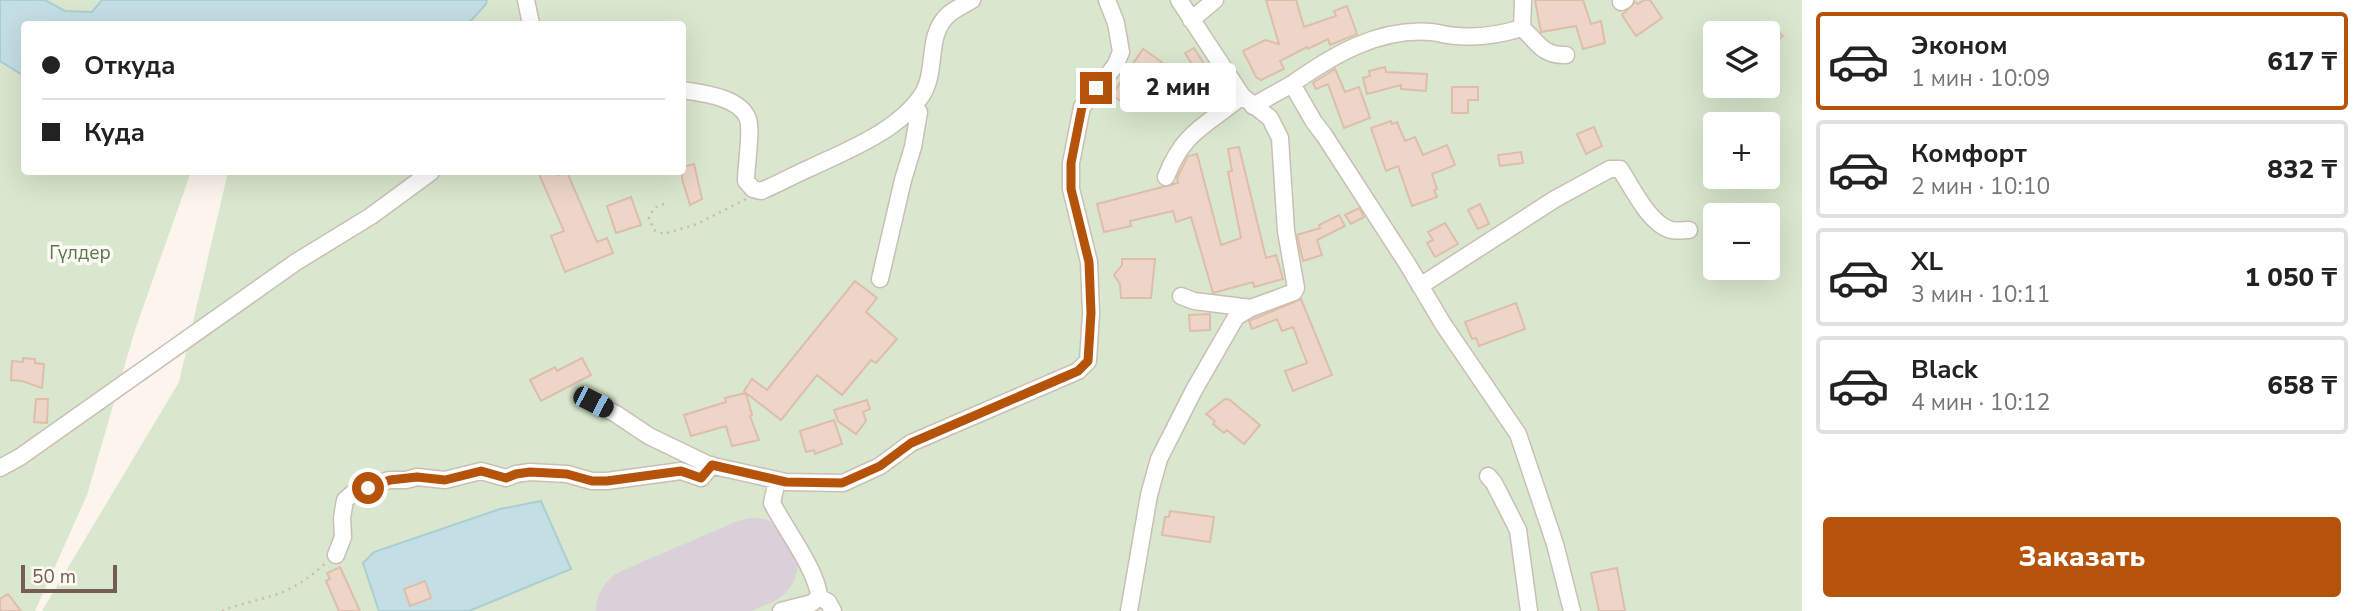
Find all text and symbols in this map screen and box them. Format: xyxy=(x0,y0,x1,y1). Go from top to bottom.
map controls xyxy=(1703,21,1780,280)
button: layers xyxy=(1703,21,1780,98)
text: Эконом xyxy=(1911,28,2008,63)
icon: car xyxy=(1827,30,1890,93)
text: 617 ₸ xyxy=(2267,44,2337,79)
text: Откуда xyxy=(84,48,176,83)
text: 1 мин · 10:09 xyxy=(1911,63,2050,94)
callout: 2 мин xyxy=(1120,64,1236,112)
route end xyxy=(1080,72,1112,104)
text: 2 мин xyxy=(1146,72,1210,103)
button: + xyxy=(1703,112,1780,189)
text: Куда xyxy=(84,115,145,150)
text: Комфорт xyxy=(1911,136,2027,171)
icon: car xyxy=(1827,138,1890,201)
text: 832 ₸ xyxy=(2267,152,2337,187)
text: 2 мин · 10:10 xyxy=(1911,171,2050,202)
button: − xyxy=(1703,203,1780,280)
park label: Гүлдер xyxy=(49,240,111,266)
text: XL xyxy=(1911,244,1943,279)
icon: car xyxy=(1827,246,1890,309)
text: 1 050 ₸ xyxy=(2245,260,2337,295)
text: 3 мин · 10:11 xyxy=(1911,279,2050,310)
text: Black xyxy=(1911,352,1978,387)
icon: car xyxy=(1827,354,1890,417)
text: 658 ₸ xyxy=(2267,368,2337,403)
car xyxy=(570,383,617,421)
text: 4 мин · 10:12 xyxy=(1911,387,2050,418)
route start xyxy=(352,472,384,504)
button: Заказать xyxy=(1823,517,2341,597)
scale bar xyxy=(21,562,117,594)
text: 50 m xyxy=(32,564,76,590)

